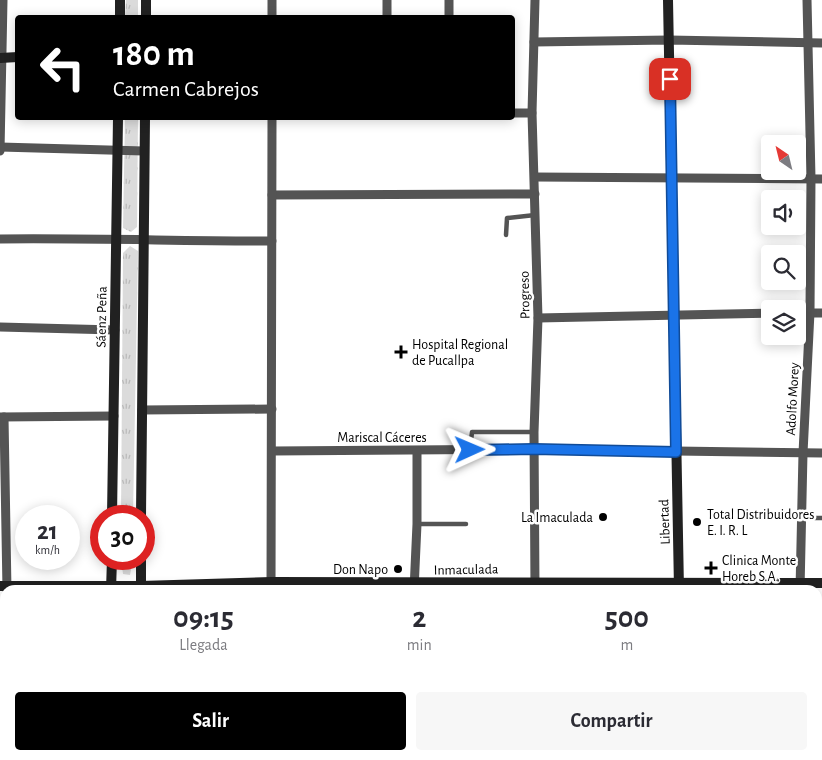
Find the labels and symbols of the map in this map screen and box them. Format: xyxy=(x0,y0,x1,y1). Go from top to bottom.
pin xyxy=(649,58,691,100)
north arrow xyxy=(761,135,806,180)
street label: Progreso xyxy=(518,271,532,319)
street label: Sáenz Peña xyxy=(94,286,110,348)
place label: Hospital Regional de Pucallpa xyxy=(412,338,508,368)
marker: Hospital Regional de Pucallpa xyxy=(394,345,408,359)
street label: Adolfo Morey xyxy=(784,362,802,436)
position arrow xyxy=(443,423,495,475)
street label: Mariscal Cáceres xyxy=(337,431,427,445)
street label: Libertad xyxy=(657,499,673,545)
speed limit sign: 30 xyxy=(90,505,155,570)
place label: Total Distribuidores E. I. R. L xyxy=(707,508,814,538)
place label: La Imaculada xyxy=(521,511,594,525)
marker: La Imaculada xyxy=(597,511,609,523)
marker: Total Distribuidores E. I. R. L xyxy=(691,516,703,528)
place label: Clinica Monte Horeb S.A. xyxy=(722,554,796,584)
marker: Clinica Monte Horeb S.A. xyxy=(704,561,718,575)
street label: Inmaculada xyxy=(434,562,499,578)
place label: Don Napo xyxy=(333,563,388,577)
marker: Don Napo xyxy=(392,563,404,575)

